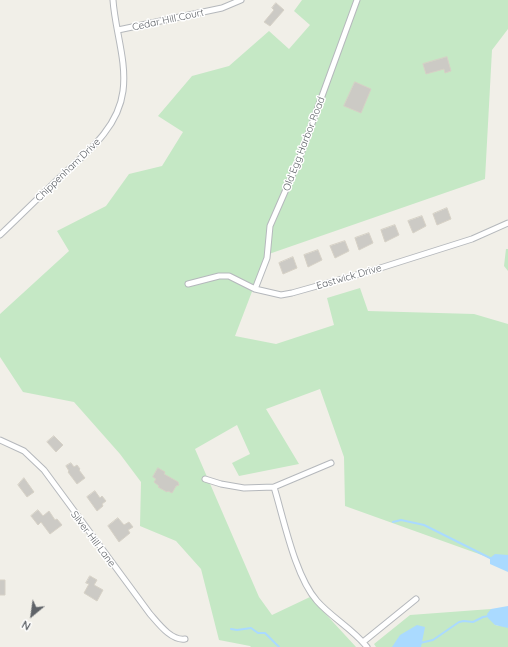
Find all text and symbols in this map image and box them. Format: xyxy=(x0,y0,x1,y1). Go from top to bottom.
street label: Cedar Hill Court xyxy=(131,7,205,33)
street label: Old Egg Harbor Road xyxy=(280,95,328,193)
street label: Chippenham Drive xyxy=(33,136,103,204)
street label: Eastwick Drive xyxy=(315,262,383,292)
street label: Silver Hill Lane xyxy=(68,509,118,569)
north arrow xyxy=(12,595,52,635)
text: N xyxy=(19,617,33,634)

